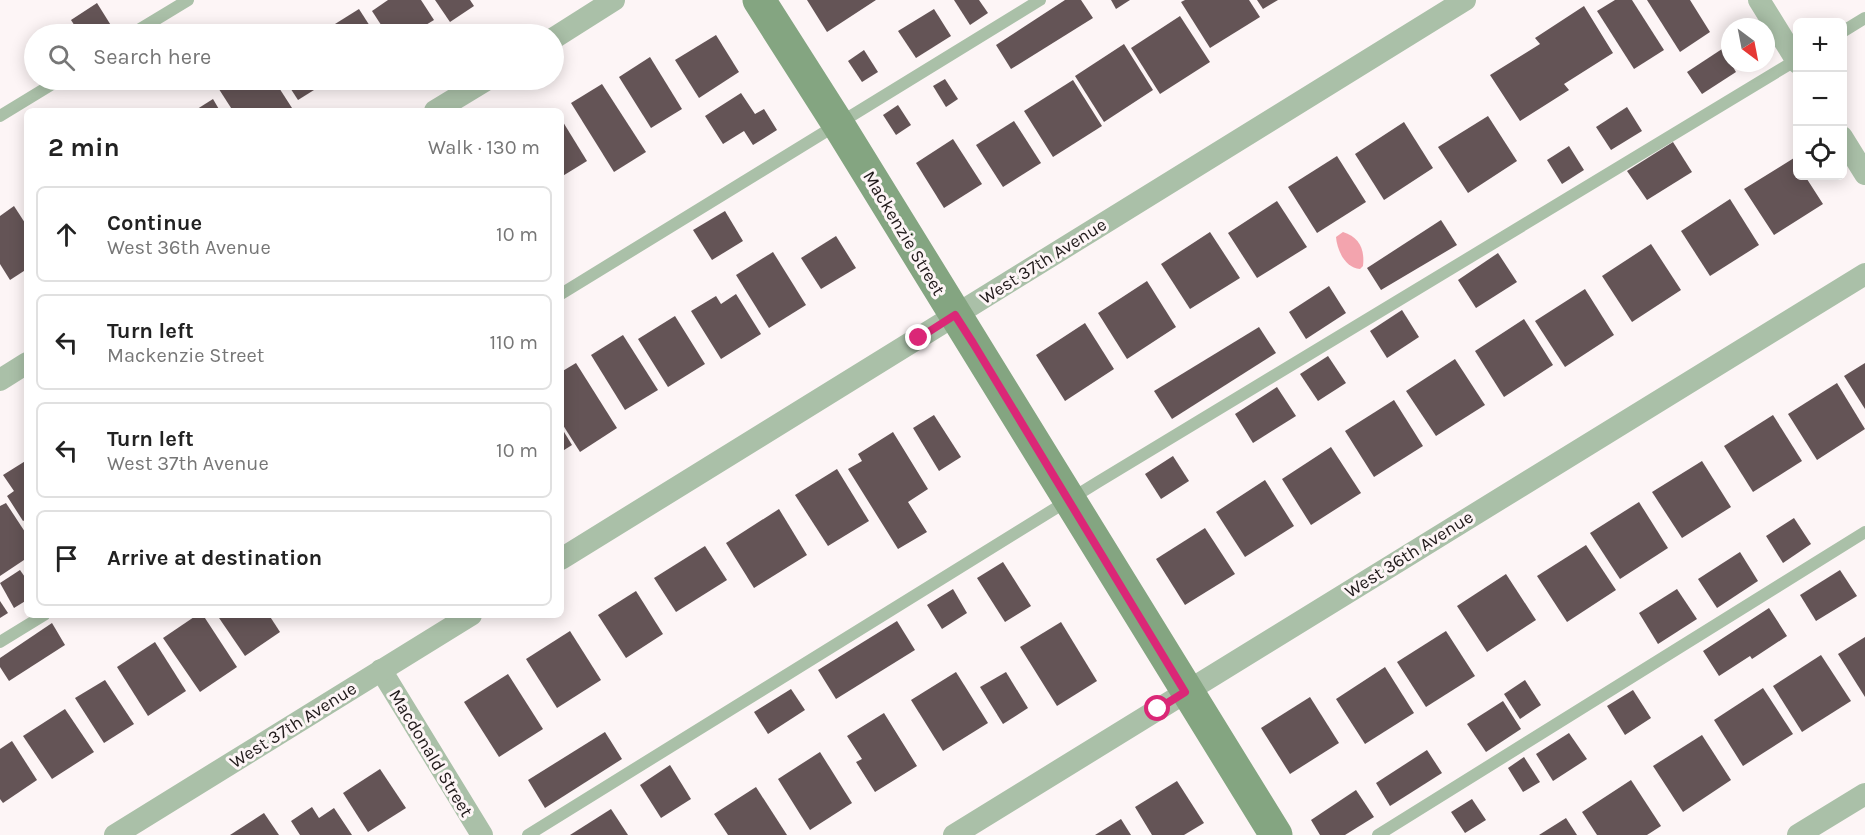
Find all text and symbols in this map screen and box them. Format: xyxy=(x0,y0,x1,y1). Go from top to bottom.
north arrow xyxy=(1721,18,1775,72)
map controls xyxy=(1793,18,1847,180)
button: + xyxy=(1793,18,1847,72)
search box xyxy=(24,24,564,90)
icon: search xyxy=(45,41,78,74)
text: Search here xyxy=(93,44,211,70)
button: − xyxy=(1793,72,1847,126)
button: locate xyxy=(1793,126,1847,180)
text: 2 min xyxy=(48,132,120,163)
text: Walk · 130 m xyxy=(428,136,540,159)
street label: Mackenzie Street xyxy=(858,167,950,300)
text: Continue xyxy=(107,210,202,236)
street label: West 37th Avenue xyxy=(975,213,1111,309)
icon: ahead xyxy=(50,218,83,251)
text: 10 m xyxy=(496,223,538,246)
text: West 36th Avenue xyxy=(107,236,271,259)
text: Turn left xyxy=(107,318,194,344)
route end xyxy=(905,324,931,350)
icon: left xyxy=(50,326,83,359)
text: 110 m xyxy=(489,331,538,354)
text: Mackenzie Street xyxy=(107,344,264,367)
text: Turn left xyxy=(107,426,194,452)
icon: left xyxy=(50,434,83,467)
text: 10 m xyxy=(496,439,538,462)
text: West 37th Avenue xyxy=(107,452,269,475)
street label: West 36th Avenue xyxy=(1341,506,1477,602)
icon: arrive xyxy=(50,542,83,575)
text: Arrive at destination xyxy=(107,545,322,571)
street label: West 37th Avenue xyxy=(225,677,361,773)
street label: Macdonald Street xyxy=(384,685,478,821)
route start xyxy=(1144,695,1170,721)

